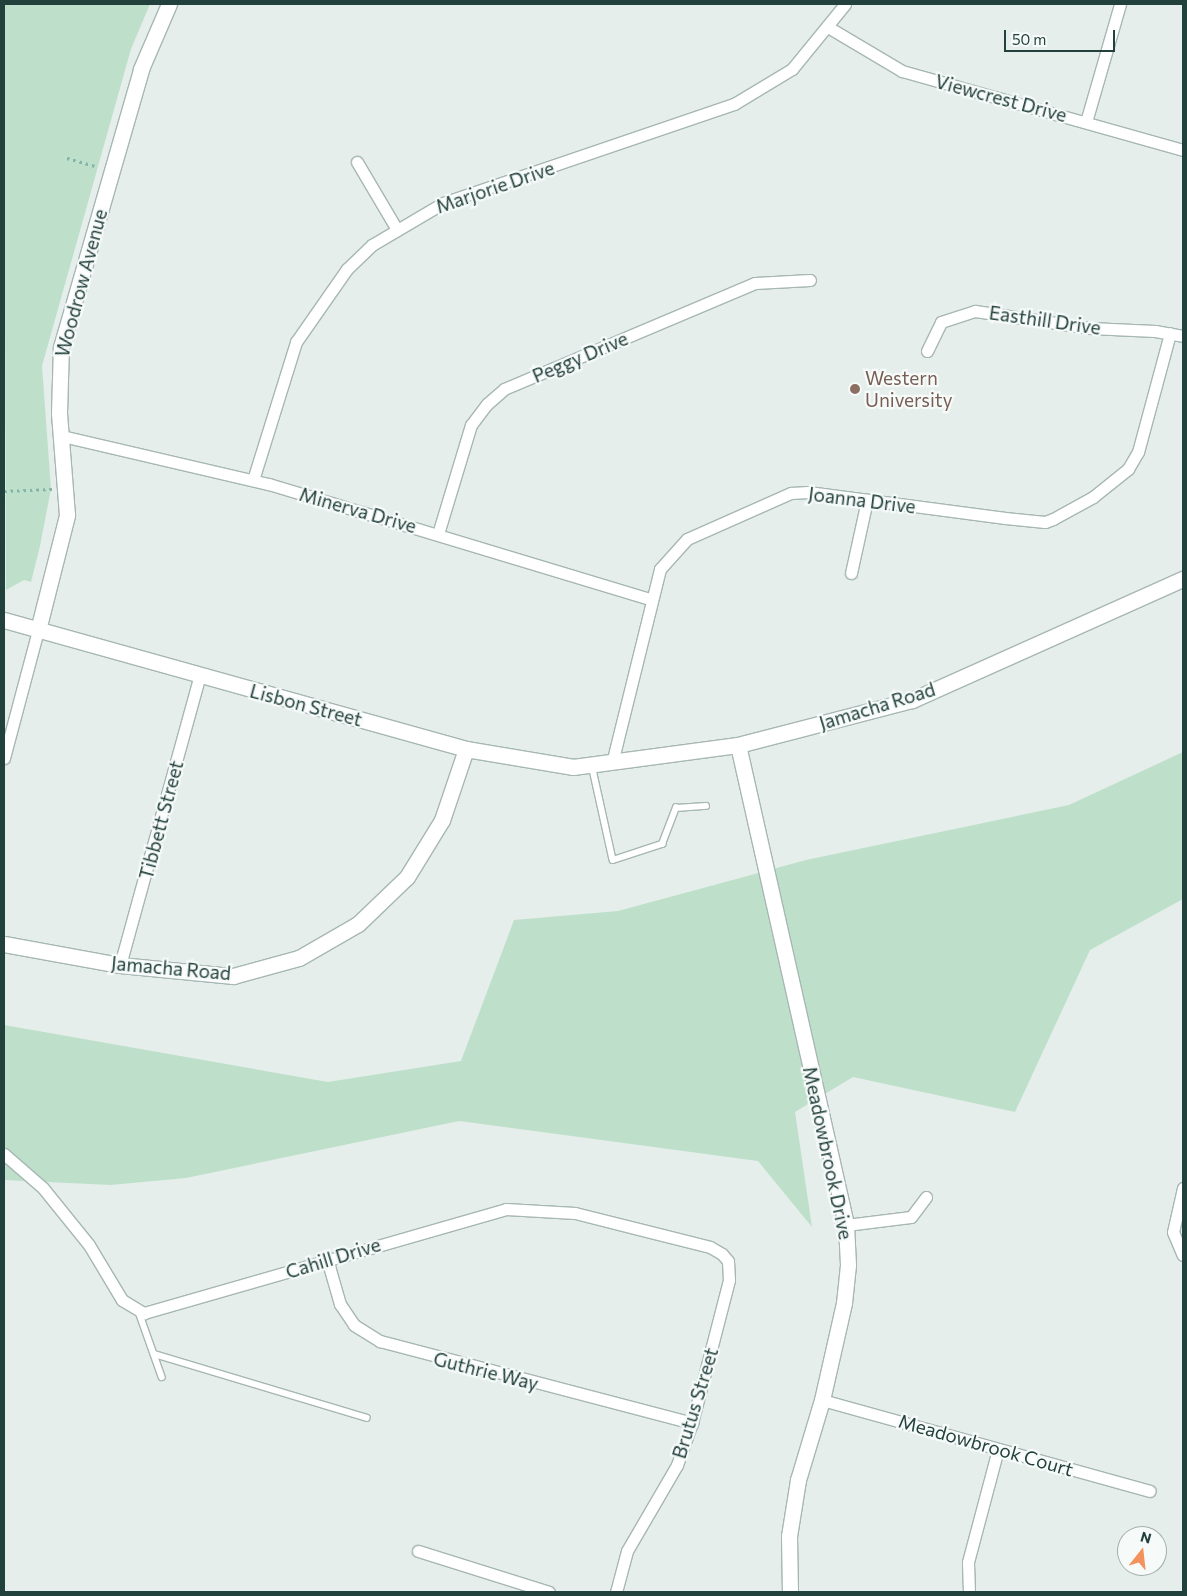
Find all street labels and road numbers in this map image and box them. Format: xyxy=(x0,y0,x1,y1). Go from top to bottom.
street label: Viewcrest Drive xyxy=(933,69,1069,127)
street label: Marjorie Drive xyxy=(433,156,557,218)
street label: Woodrow Avenue xyxy=(50,207,112,359)
street label: Easthill Drive xyxy=(988,301,1102,339)
street label: Peggy Drive xyxy=(529,327,631,387)
street label: Minerva Drive xyxy=(297,482,419,538)
street label: Joanna Drive xyxy=(807,482,917,518)
street label: Jamacha Road xyxy=(816,678,938,734)
street label: Lisbon Street xyxy=(247,679,365,731)
street label: Tibbett Street xyxy=(134,758,188,882)
street label: Jamacha Road xyxy=(110,951,232,985)
street label: Meadowbrook Drive xyxy=(799,1064,857,1242)
street label: Cahill Drive xyxy=(283,1233,383,1283)
street label: Brutus Street xyxy=(667,1345,723,1461)
street label: Guthrie Way xyxy=(431,1347,541,1395)
street label: Meadowbrook Court xyxy=(896,1409,1076,1481)

